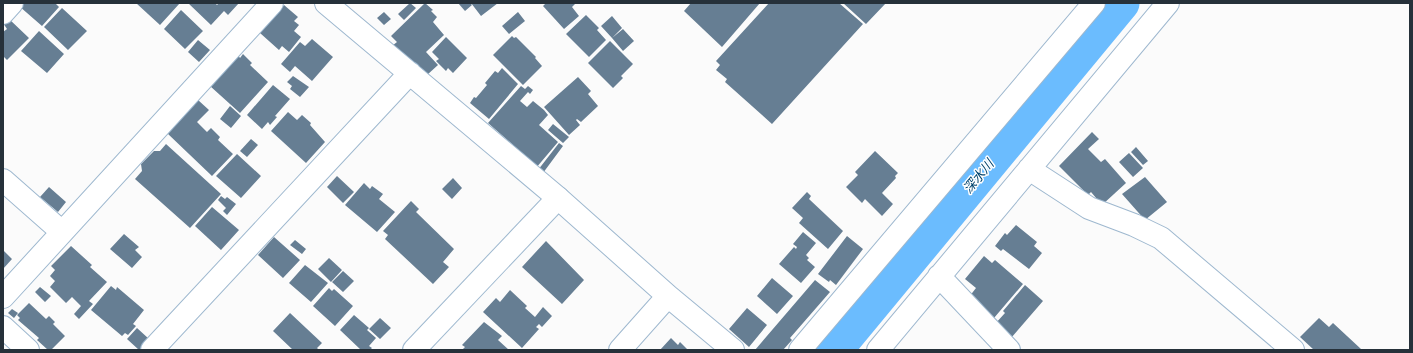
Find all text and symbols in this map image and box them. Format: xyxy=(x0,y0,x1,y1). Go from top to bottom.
water label: 深水川 xyxy=(959,154,999,197)

